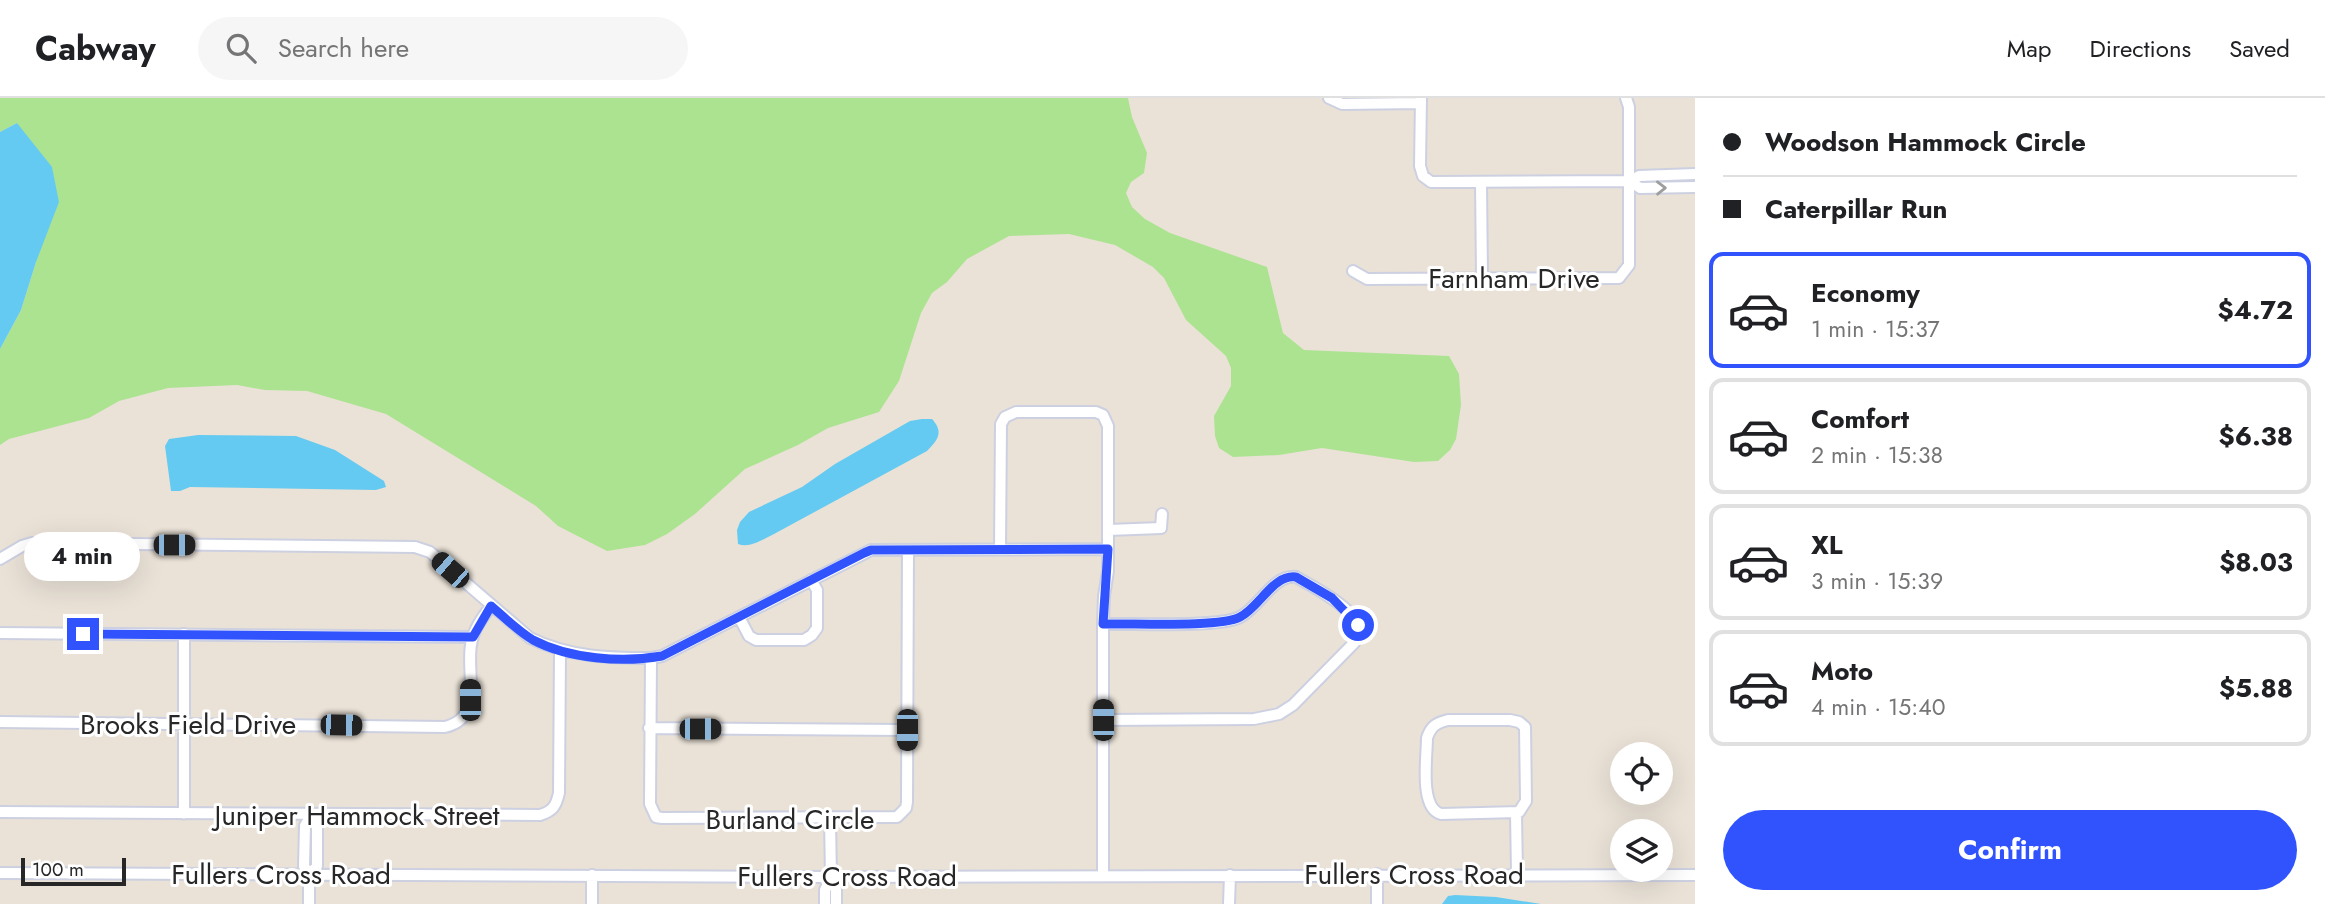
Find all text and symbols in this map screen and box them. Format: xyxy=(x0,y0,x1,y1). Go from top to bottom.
search box xyxy=(198,17,688,80)
text: Cabway xyxy=(35,25,156,72)
icon: search xyxy=(222,29,260,67)
text: Search here xyxy=(278,29,409,67)
text: Map xyxy=(2007,31,2052,66)
text: Directions xyxy=(2090,31,2191,66)
text: Saved xyxy=(2229,31,2290,66)
text: Woodson Hammock Circle xyxy=(1765,123,2086,161)
one-way arrow xyxy=(1657,180,1667,196)
text: Caterpillar Run xyxy=(1765,190,1948,228)
street label: Farnham Drive xyxy=(1428,258,1600,299)
text: Economy xyxy=(1811,274,1920,312)
icon: car xyxy=(1727,279,1790,342)
text: $4.72 xyxy=(2218,291,2293,329)
text: 1 min · 15:37 xyxy=(1811,312,1939,346)
text: Comfort xyxy=(1811,400,1909,438)
icon: car xyxy=(1727,405,1790,468)
text: $6.38 xyxy=(2219,417,2293,455)
text: 2 min · 15:38 xyxy=(1811,438,1943,472)
text: XL xyxy=(1811,526,1843,564)
icon: car xyxy=(1727,531,1790,594)
callout: 4 min xyxy=(25,532,141,582)
car xyxy=(154,535,196,556)
text: 4 min xyxy=(51,539,113,573)
text: $8.03 xyxy=(2219,543,2293,581)
car xyxy=(428,548,473,592)
text: 3 min · 15:39 xyxy=(1811,564,1943,598)
route start xyxy=(1342,609,1374,641)
route end xyxy=(67,618,99,650)
text: Moto xyxy=(1811,652,1873,690)
icon: car xyxy=(1727,657,1790,720)
text: $5.88 xyxy=(2219,669,2293,707)
car xyxy=(460,679,481,721)
text: 4 min · 15:40 xyxy=(1811,690,1945,724)
car xyxy=(1093,699,1114,741)
street label: Brooks Field Drive xyxy=(80,704,296,745)
car xyxy=(897,709,918,751)
car xyxy=(320,714,363,736)
car xyxy=(680,719,722,740)
map controls xyxy=(1610,742,1673,882)
button: locate xyxy=(1610,742,1673,805)
street label: Juniper Hammock Street xyxy=(210,795,500,836)
street label: Burland Circle xyxy=(706,799,874,840)
button: Confirm xyxy=(1723,810,2297,890)
button: layers xyxy=(1610,819,1673,882)
street label: Fullers Cross Road xyxy=(171,854,391,895)
street label: Fullers Cross Road xyxy=(1304,854,1524,895)
scale bar xyxy=(21,855,126,887)
text: 100 m xyxy=(32,856,84,883)
street label: Fullers Cross Road xyxy=(737,856,957,897)

